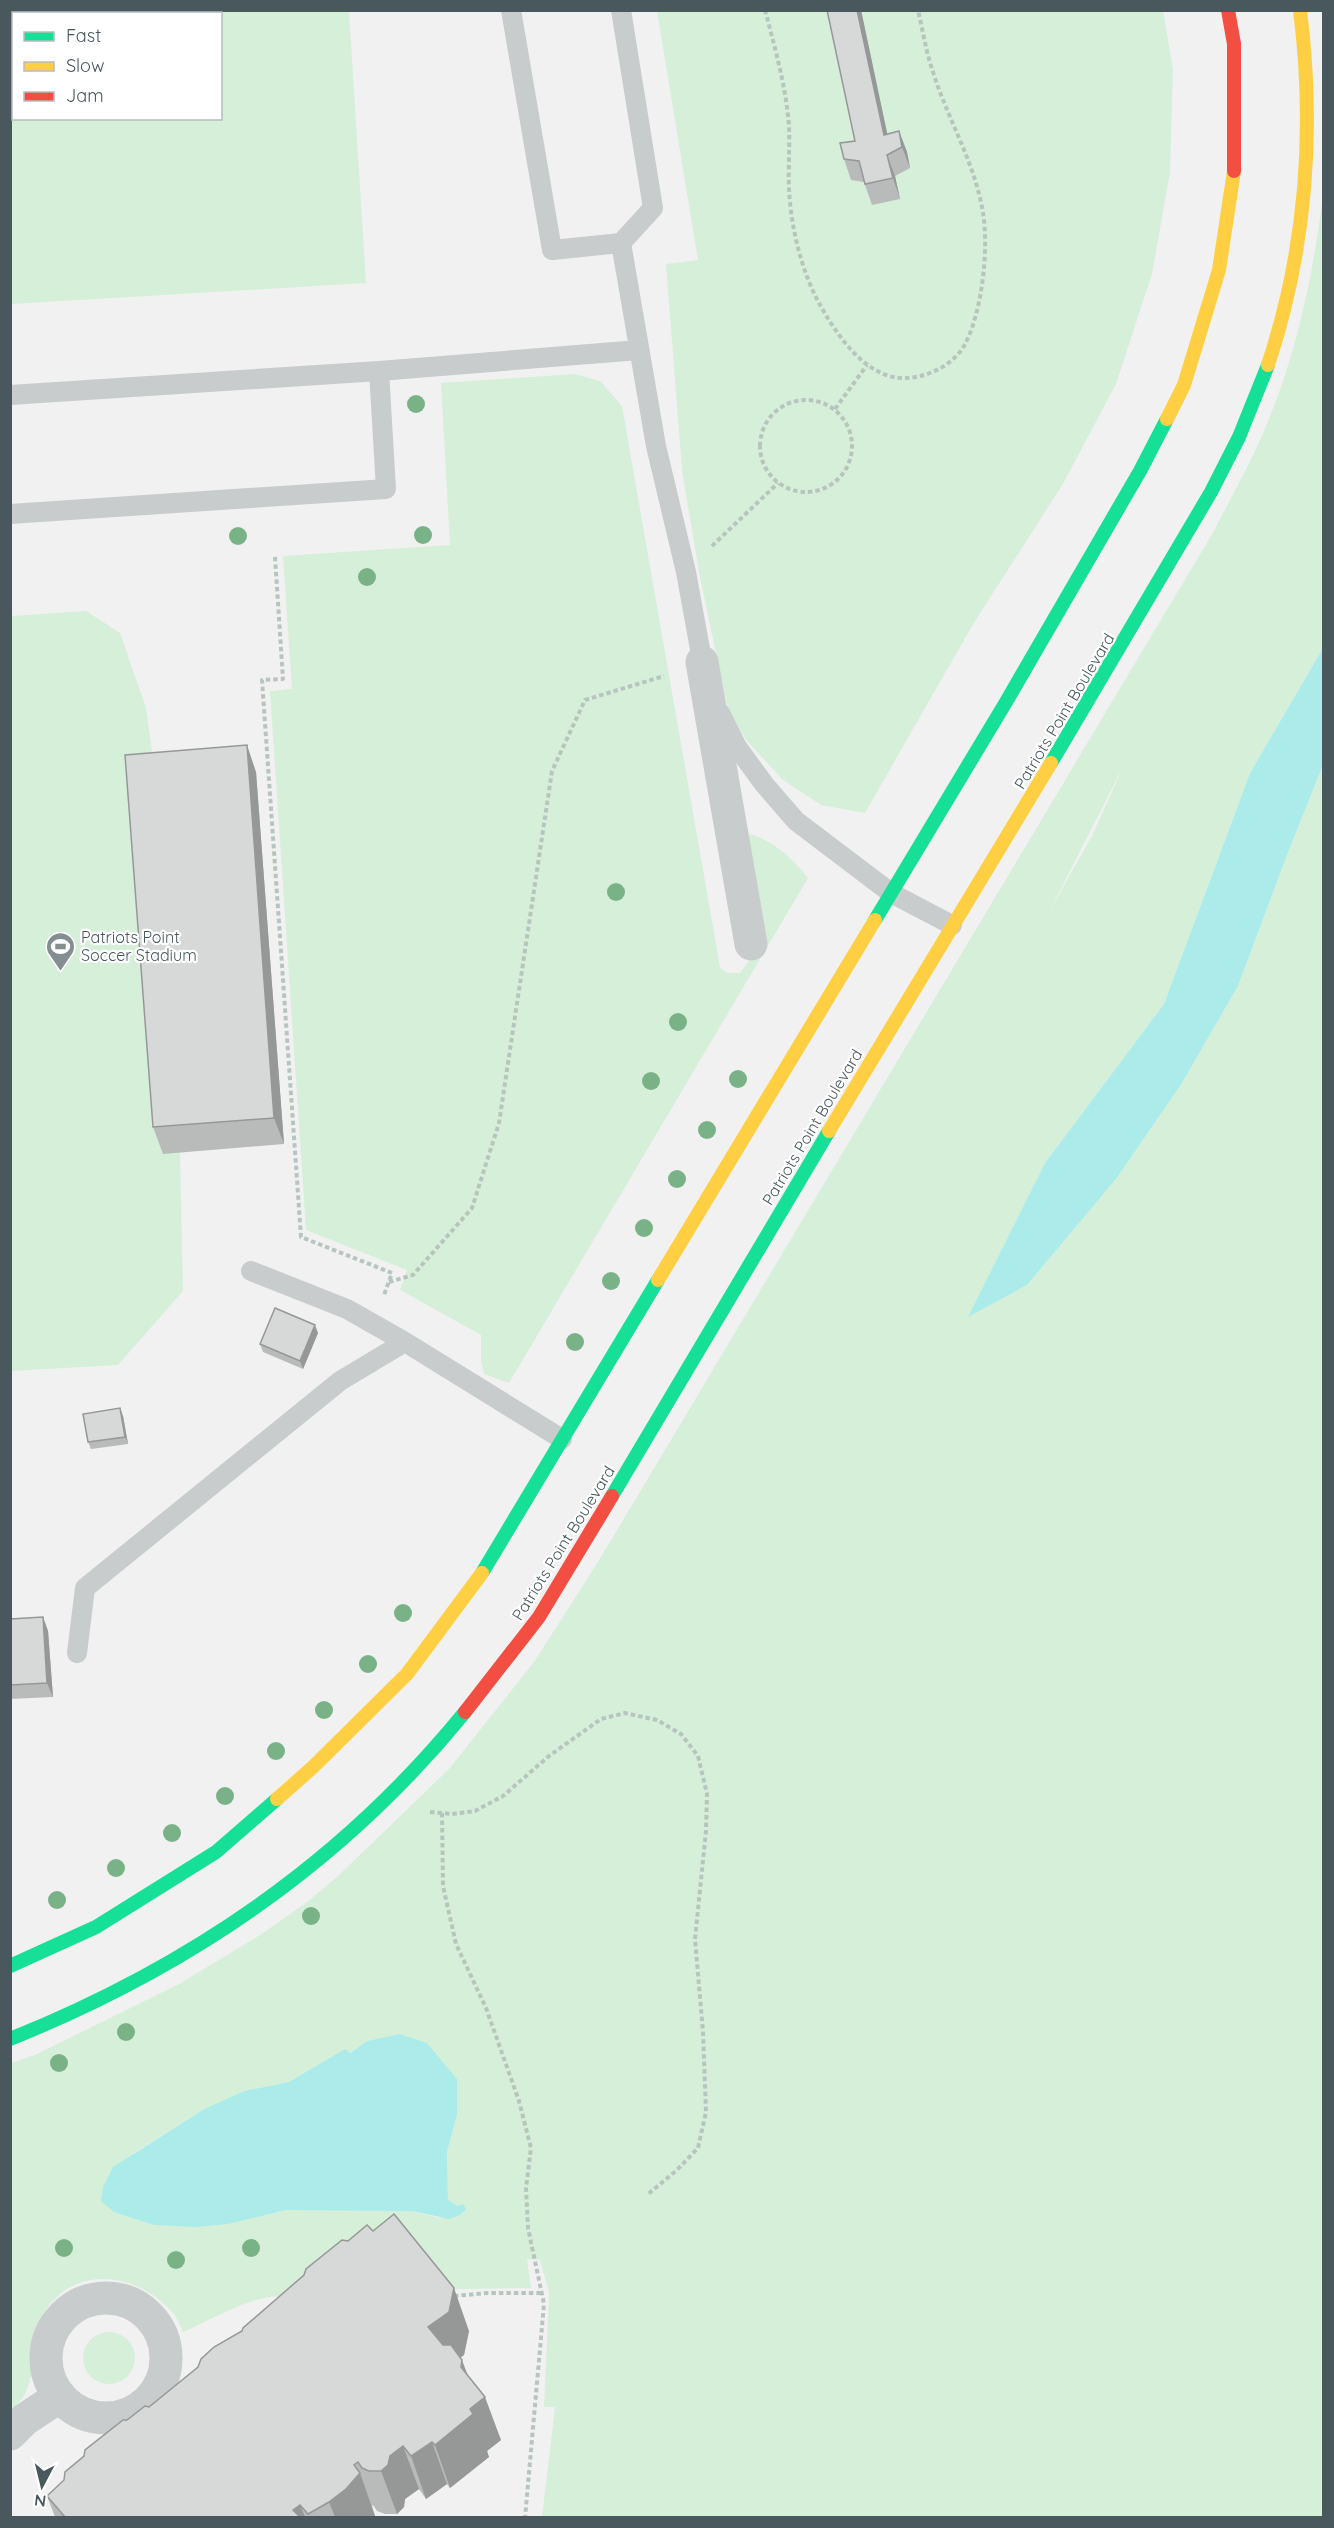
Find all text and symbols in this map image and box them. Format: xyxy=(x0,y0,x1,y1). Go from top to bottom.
legend xyxy=(12,12,222,120)
text: Fast xyxy=(66,24,101,47)
text: Slow xyxy=(66,54,104,77)
text: Jam xyxy=(66,84,104,107)
street label: Patriots Point Boulevard xyxy=(1010,629,1118,793)
place label: Patriots Point Soccer Stadium xyxy=(81,927,197,965)
sports icon: Patriots Point Soccer Stadium xyxy=(44,930,76,972)
street label: Patriots Point Boulevard xyxy=(758,1045,866,1209)
street label: Patriots Point Boulevard xyxy=(507,1462,619,1624)
north arrow xyxy=(12,2456,72,2516)
text: N xyxy=(33,2490,47,2512)

